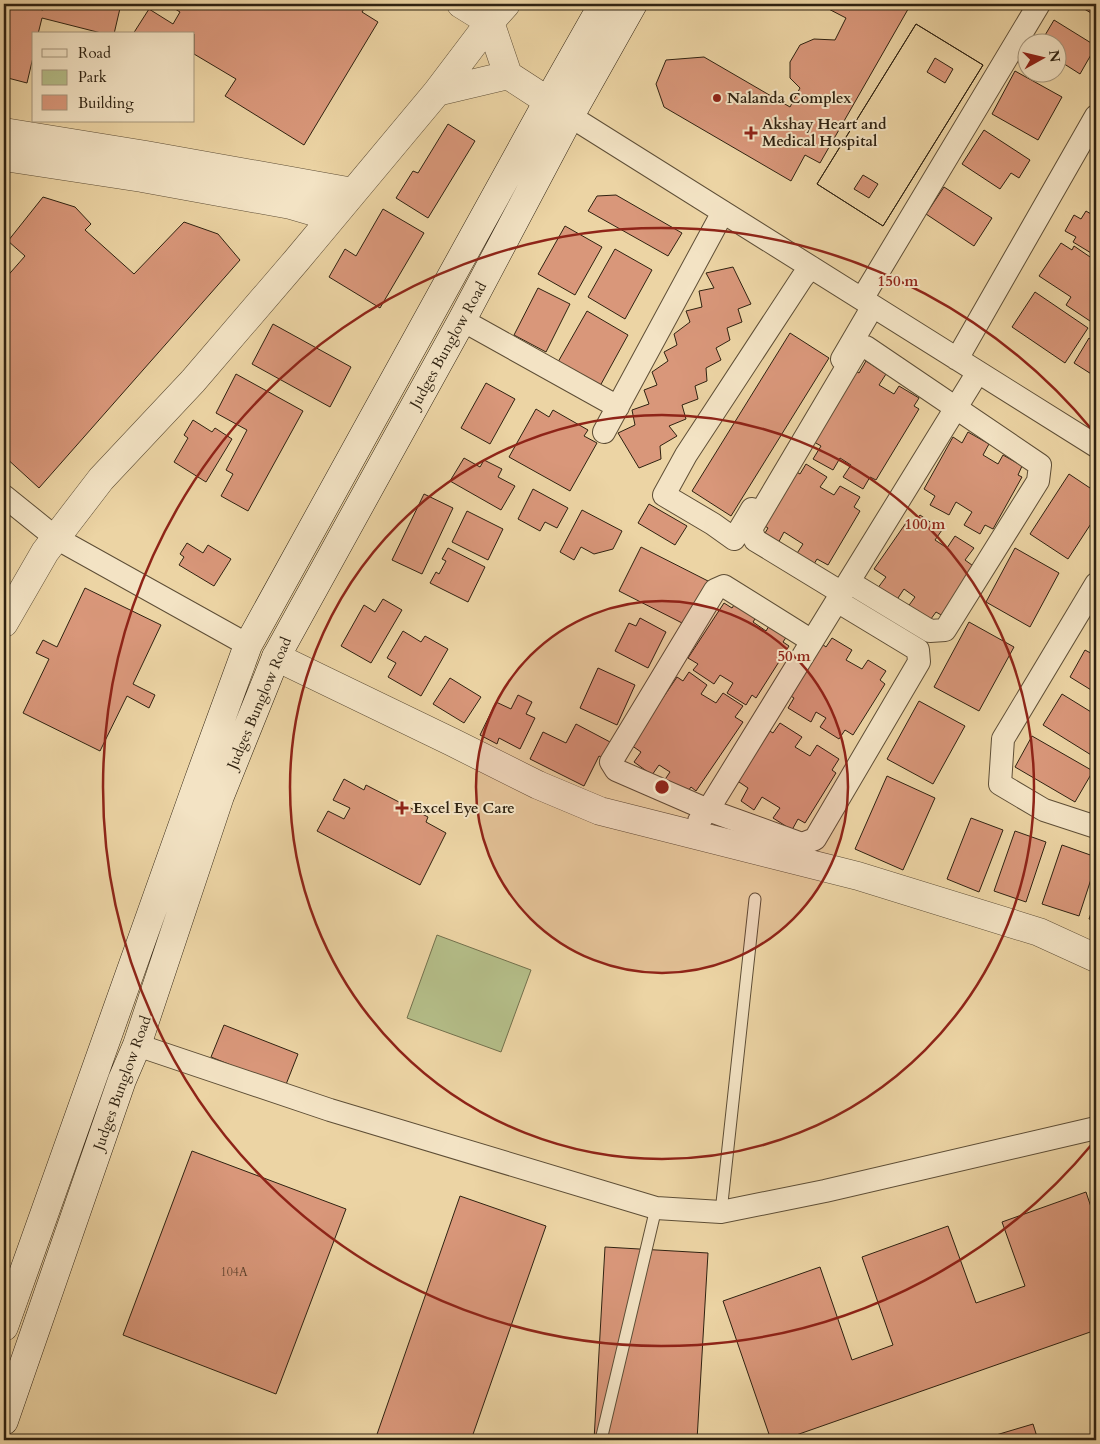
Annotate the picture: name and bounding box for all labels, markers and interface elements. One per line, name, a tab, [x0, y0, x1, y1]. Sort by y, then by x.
legend	[32, 32, 195, 122]
north arrow	[1018, 32, 1068, 82]
text: Road	[78, 43, 111, 63]
text: N	[1044, 49, 1065, 64]
text: Park	[78, 67, 107, 87]
place label: Nalanda Complex	[727, 88, 851, 108]
marker: Nalanda Complex	[711, 92, 723, 104]
text: Building	[78, 93, 134, 113]
place label: Akshay Heart and Medical Hospital	[762, 114, 887, 151]
marker: Akshay Heart and Medical Hospital	[744, 126, 758, 140]
text: 150 m	[878, 271, 919, 291]
street label: Judges Bunglow Road	[404, 278, 491, 414]
text: 100 m	[905, 514, 946, 534]
street label: Judges Bunglow Road	[221, 634, 296, 774]
text: 50 m	[777, 646, 811, 666]
centre of rings	[653, 778, 671, 796]
place label: Excel Eye Care	[413, 798, 515, 818]
marker: Excel Eye Care	[395, 801, 409, 815]
street label: Judges Bunglow Road	[88, 1013, 156, 1155]
house number: 104A	[221, 1264, 248, 1280]

